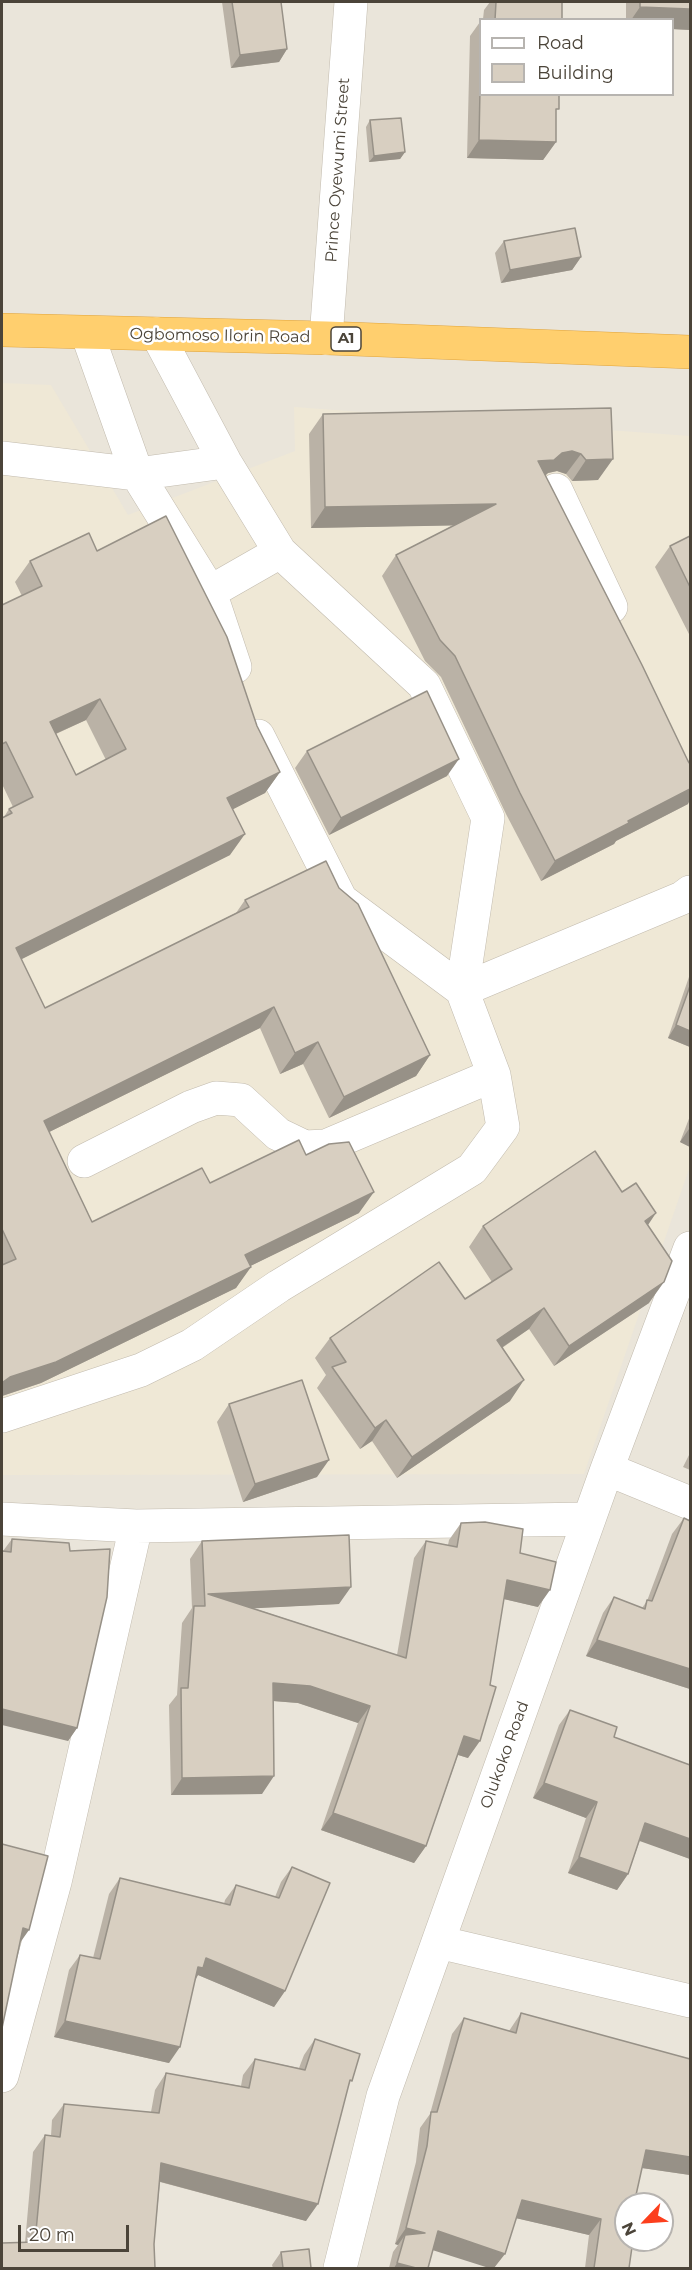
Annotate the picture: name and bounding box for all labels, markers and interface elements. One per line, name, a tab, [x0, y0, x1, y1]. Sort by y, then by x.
legend	[479, 18, 674, 96]
text: Road	[537, 32, 584, 54]
text: Building	[537, 62, 614, 84]
street label: Prince Oyewumi Street	[322, 77, 354, 263]
street label: Ogbomoso Ilorin Road	[129, 325, 311, 347]
road number: A1	[331, 327, 361, 351]
street label: Olukoko Road	[477, 1699, 533, 1811]
north arrow	[614, 2192, 674, 2252]
scale bar	[21, 2213, 132, 2251]
text: N	[618, 2219, 640, 2239]
text: 20 m	[29, 2224, 75, 2246]

